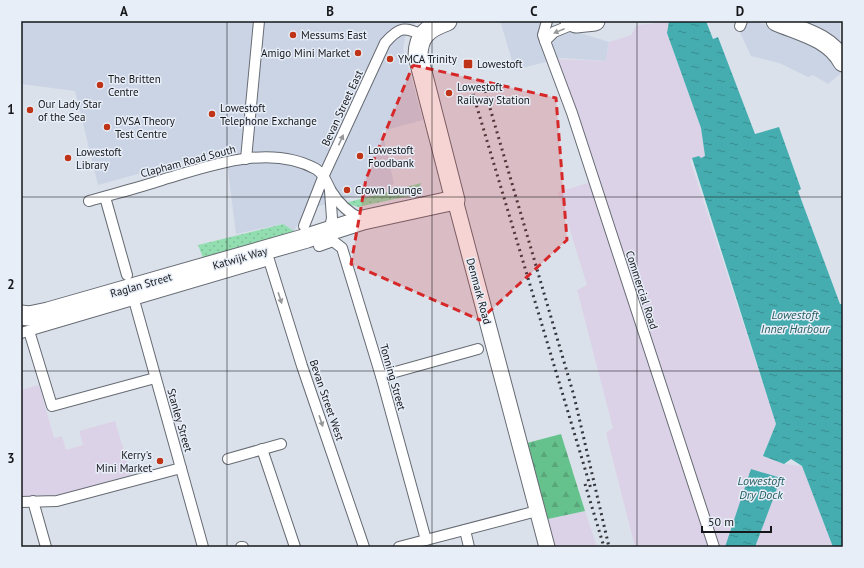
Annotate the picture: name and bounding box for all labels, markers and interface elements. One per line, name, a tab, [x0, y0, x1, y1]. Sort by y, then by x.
text: A	[120, 3, 128, 20]
text: B	[326, 3, 334, 20]
text: C	[530, 3, 538, 20]
text: D	[736, 3, 744, 20]
place label: Messums East	[301, 28, 367, 42]
one-way arrow	[553, 28, 565, 34]
marker: Messums East	[288, 30, 298, 40]
place label: Amigo Mini Market	[261, 46, 350, 60]
marker: Amigo Mini Market	[353, 48, 363, 58]
place label: YMCA Trinity	[398, 52, 458, 66]
marker: YMCA Trinity	[385, 54, 395, 64]
place label: Lowestoft	[477, 57, 523, 71]
marker: Lowestoft	[462, 58, 474, 70]
street label: Bevan Street East	[318, 68, 366, 148]
place label: The Britten Centre	[108, 72, 161, 99]
marker: The Britten Centre	[95, 80, 105, 90]
place label: Lowestoft Railway Station	[457, 80, 530, 107]
marker: Lowestoft Railway Station	[444, 88, 454, 98]
place label: Our Lady Star of the Sea	[38, 97, 102, 124]
text: 1	[7, 101, 15, 118]
place label: Lowestoft Telephone Exchange	[220, 101, 317, 128]
marker: Our Lady Star of the Sea	[25, 105, 35, 115]
marker: Lowestoft Telephone Exchange	[207, 109, 217, 119]
place label: DVSA Theory Test Centre	[115, 114, 176, 141]
marker: DVSA Theory Test Centre	[102, 122, 112, 132]
one-way arrow	[338, 134, 344, 145]
street label: Clapham Road South	[139, 142, 237, 180]
place label: Lowestoft Foodbank	[368, 143, 415, 170]
place label: Lowestoft Library	[76, 145, 122, 172]
marker: Lowestoft Foodbank	[355, 151, 365, 161]
marker: Lowestoft Library	[63, 153, 73, 163]
place label: Crown Lounge	[355, 183, 422, 197]
marker: Crown Lounge	[342, 185, 352, 195]
street label: Katwijk Way	[211, 243, 270, 273]
street label: Commercial Road	[623, 249, 661, 331]
street label: Denmark Road	[463, 256, 495, 326]
street label: Raglan Street	[109, 269, 174, 300]
text: 2	[7, 276, 15, 293]
one-way arrow	[278, 292, 284, 304]
water label: Lowestoft Inner Harbour	[761, 307, 830, 336]
street label: Tonning Street	[377, 342, 409, 412]
street label: Bevan Street West	[307, 358, 348, 443]
street label: Stanley Street	[164, 387, 196, 454]
one-way arrow	[318, 415, 324, 427]
place label: Kerry's Mini Market	[96, 448, 152, 475]
text: 3	[7, 450, 15, 467]
marker: Kerry's Mini Market	[155, 456, 165, 466]
water label: Lowestoft Dry Dock	[738, 473, 786, 502]
scale bar	[702, 508, 771, 534]
text: 50 m	[708, 514, 734, 529]

